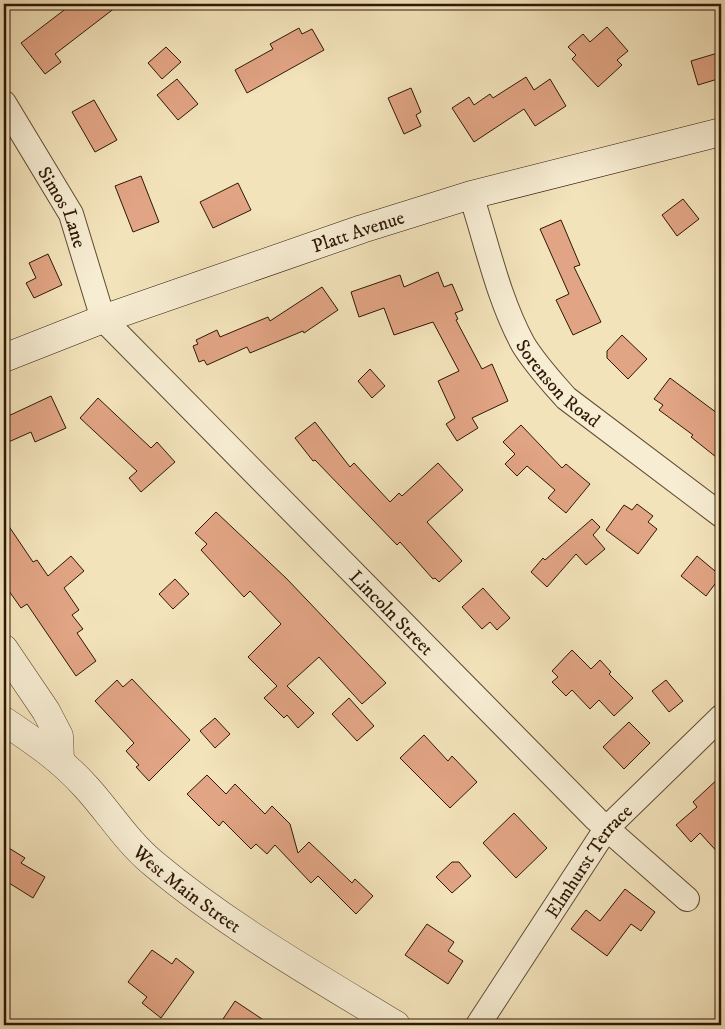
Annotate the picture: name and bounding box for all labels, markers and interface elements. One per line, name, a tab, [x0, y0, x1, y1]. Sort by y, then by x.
street label: Simos Lane	[32, 163, 91, 251]
street label: Platt Avenue	[309, 207, 407, 259]
street label: Sorenson Road	[510, 336, 605, 433]
street label: Lincoln Street	[344, 566, 438, 661]
street label: Elmhurst Terrace	[541, 800, 638, 923]
street label: West Main Street	[127, 840, 245, 938]

